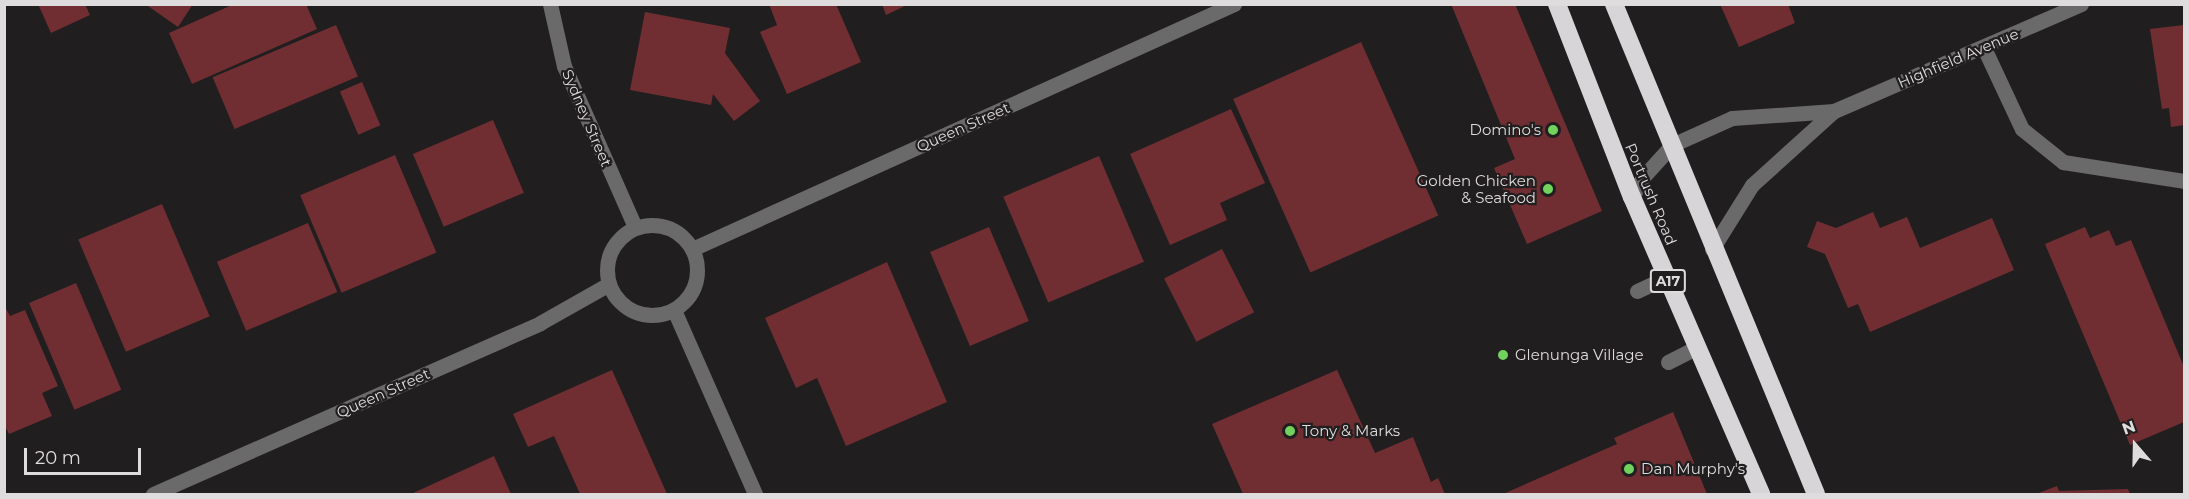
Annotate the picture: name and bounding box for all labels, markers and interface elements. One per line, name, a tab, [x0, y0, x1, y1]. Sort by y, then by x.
street label: Highfield Avenue	[1895, 24, 2021, 92]
street label: Sydney Street	[558, 67, 616, 169]
street label: Queen Street	[914, 98, 1012, 156]
place label: Domino's	[1470, 121, 1541, 139]
marker: Domino's	[1546, 123, 1560, 137]
street label: Portrush Road	[1621, 140, 1681, 248]
place label: Golden Chicken & Seafood	[1417, 171, 1536, 206]
marker: Golden Chicken & Seafood	[1541, 182, 1555, 196]
road number: A17	[1648, 270, 1688, 292]
place label: Glenunga Village	[1515, 346, 1644, 364]
marker: Glenunga Village	[1496, 348, 1510, 362]
street label: Queen Street	[334, 364, 432, 422]
north arrow	[2105, 415, 2165, 475]
text: N	[2119, 416, 2138, 439]
place label: Tony & Marks	[1302, 422, 1400, 440]
marker: Tony & Marks	[1283, 424, 1297, 438]
scale bar	[27, 436, 144, 474]
text: 20 m	[35, 447, 81, 469]
place label: Dan Murphy's	[1641, 460, 1745, 478]
marker: Dan Murphy's	[1622, 462, 1636, 476]

